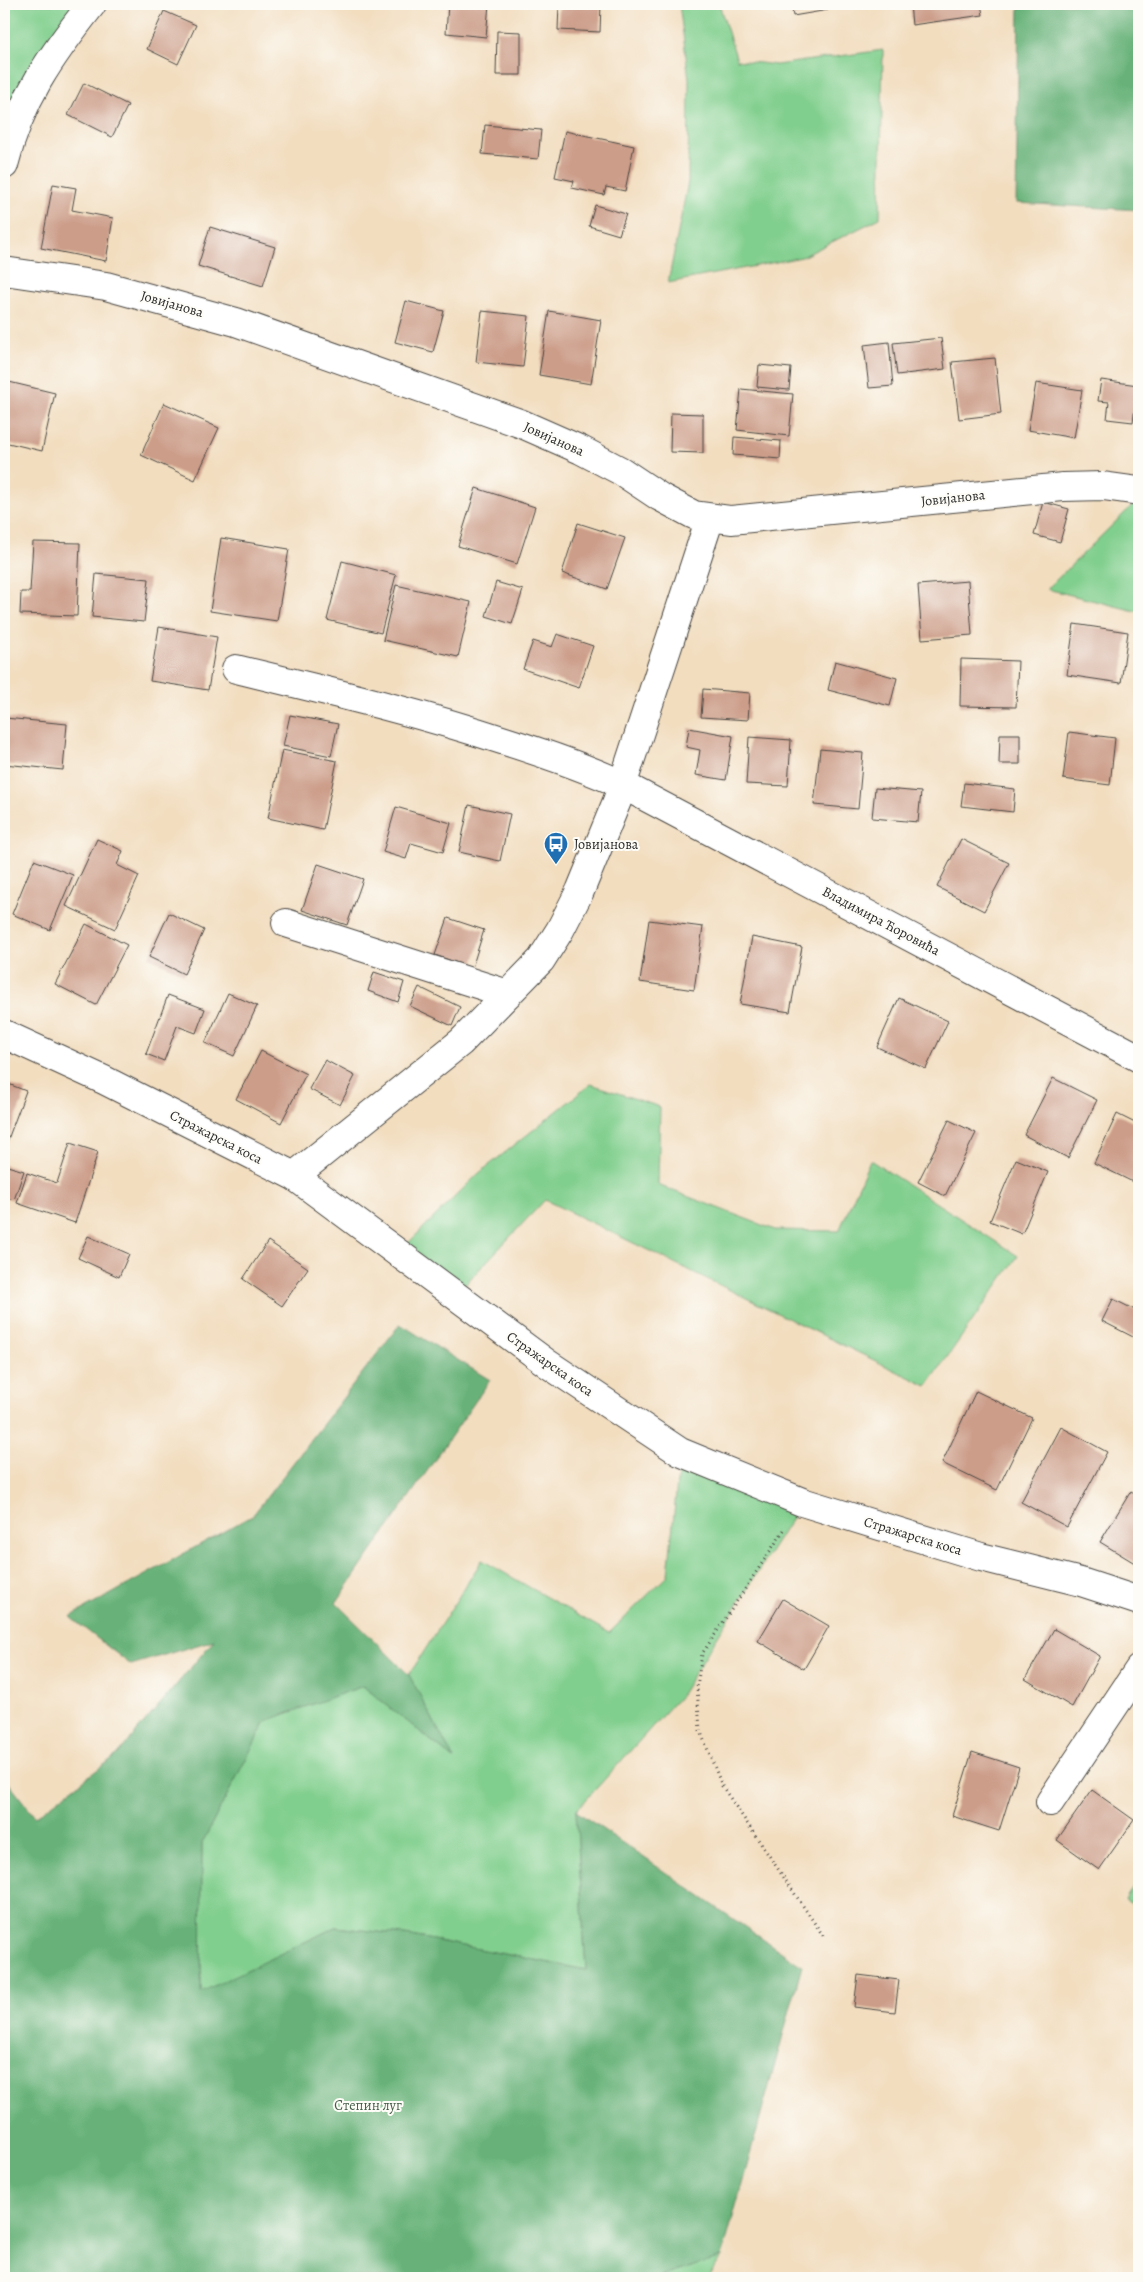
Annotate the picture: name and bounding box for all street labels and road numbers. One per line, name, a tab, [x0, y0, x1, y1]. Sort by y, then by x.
street label: Јовијанова	[139, 286, 206, 322]
street label: Јовијанова	[521, 417, 588, 461]
street label: Јовијанова	[920, 485, 986, 511]
street label: Владимира Ћоровића	[819, 882, 944, 960]
street label: Стражарска коса	[166, 1105, 266, 1169]
street label: Стражарска коса	[503, 1327, 597, 1401]
street label: Стражарска коса	[862, 1512, 965, 1560]

